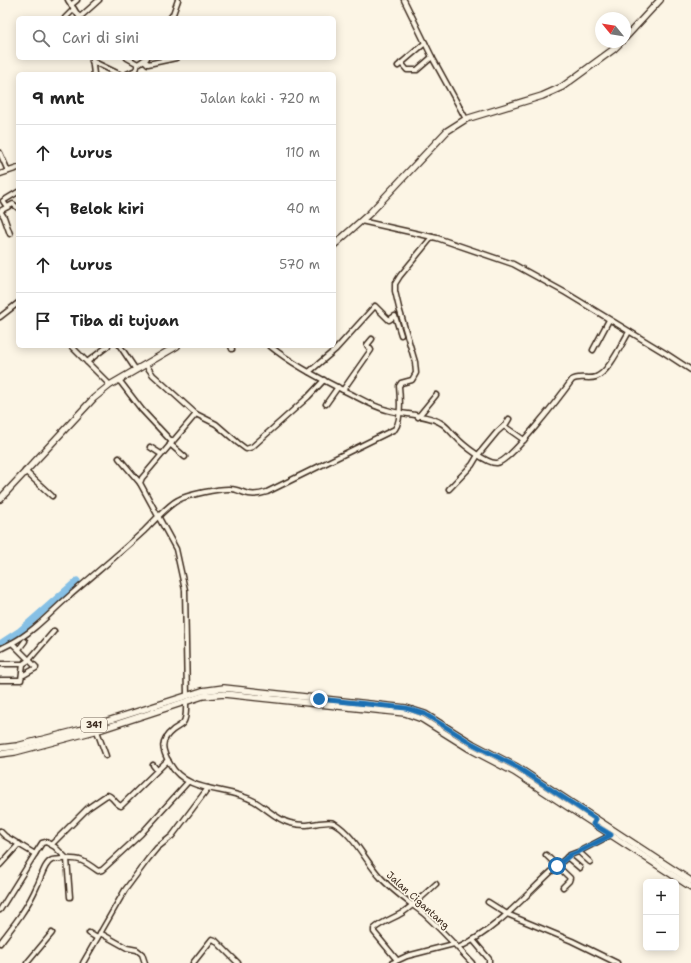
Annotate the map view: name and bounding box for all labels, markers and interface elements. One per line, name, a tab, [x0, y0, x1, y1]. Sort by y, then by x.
north arrow	[595, 12, 631, 48]
search box	[16, 16, 336, 60]
icon: search	[30, 27, 52, 49]
text: Cari di sini	[62, 28, 139, 48]
text: 9 mnt	[32, 87, 85, 109]
text: Jalan kaki · 720 m	[200, 90, 320, 107]
icon: ahead	[32, 142, 54, 164]
text: Lurus	[70, 143, 112, 163]
text: 110 m	[285, 144, 320, 161]
icon: left	[32, 198, 54, 220]
text: Belok kiri	[70, 199, 144, 219]
text: 40 m	[286, 200, 320, 217]
icon: ahead	[32, 254, 54, 276]
text: Lurus	[70, 255, 112, 275]
text: 570 m	[279, 256, 320, 273]
icon: arrive	[32, 310, 54, 332]
text: Tiba di tujuan	[70, 311, 179, 331]
route end	[310, 690, 328, 708]
road number: 341	[81, 718, 107, 732]
route start	[548, 857, 566, 875]
street label: Jalan Cigantang	[384, 868, 452, 932]
map controls	[643, 879, 679, 951]
button: +	[643, 879, 679, 915]
button: −	[643, 915, 679, 951]

